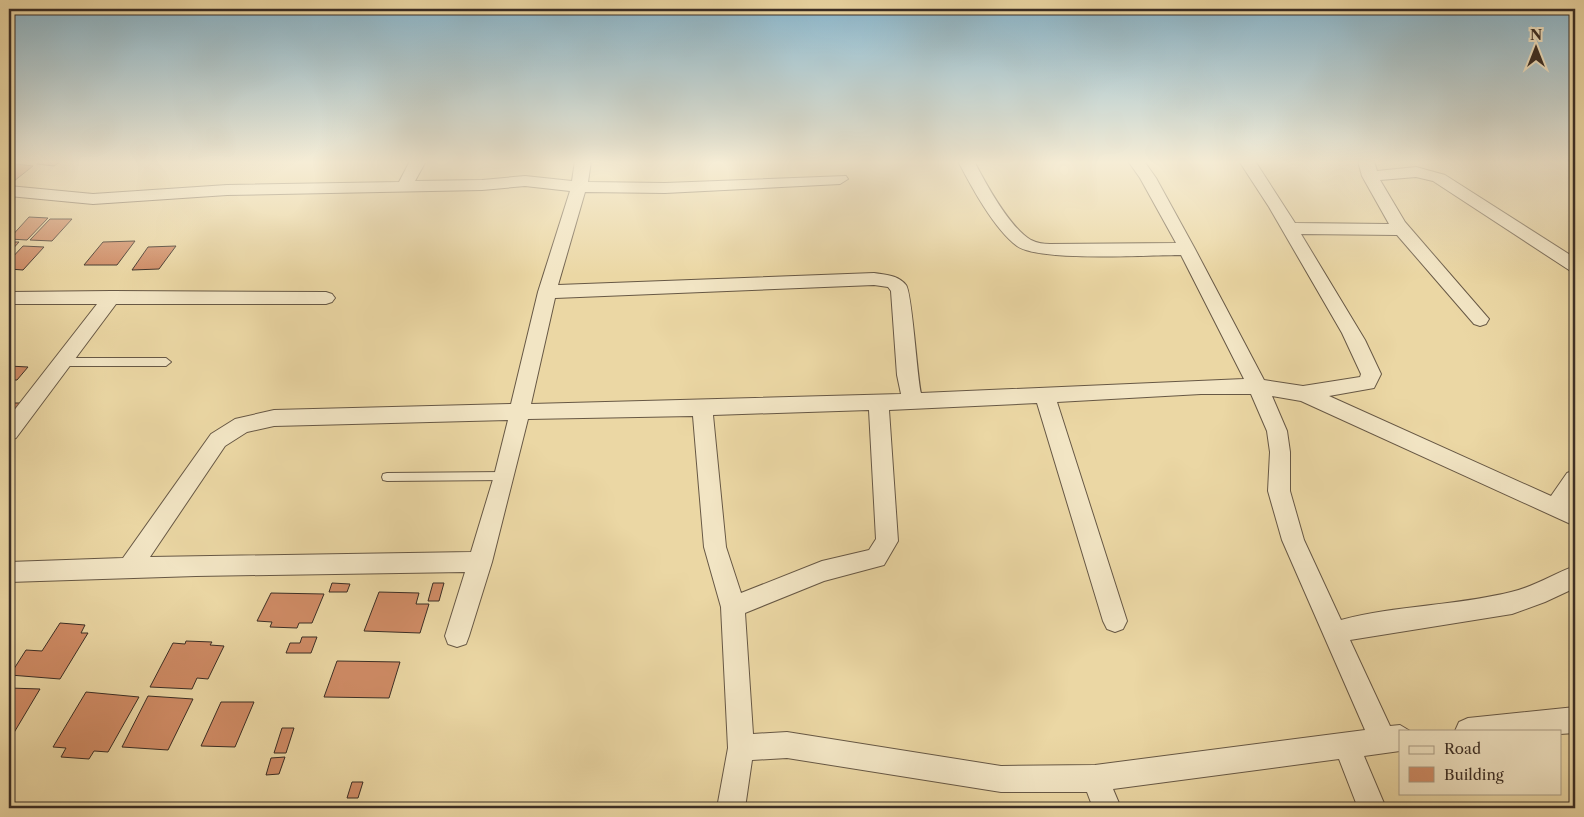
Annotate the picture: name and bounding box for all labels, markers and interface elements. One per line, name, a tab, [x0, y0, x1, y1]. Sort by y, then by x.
north arrow	[1512, 22, 1562, 72]
text: N	[1530, 26, 1542, 44]
legend	[1399, 730, 1562, 794]
text: Road	[1444, 739, 1481, 758]
text: Building	[1444, 765, 1504, 784]

